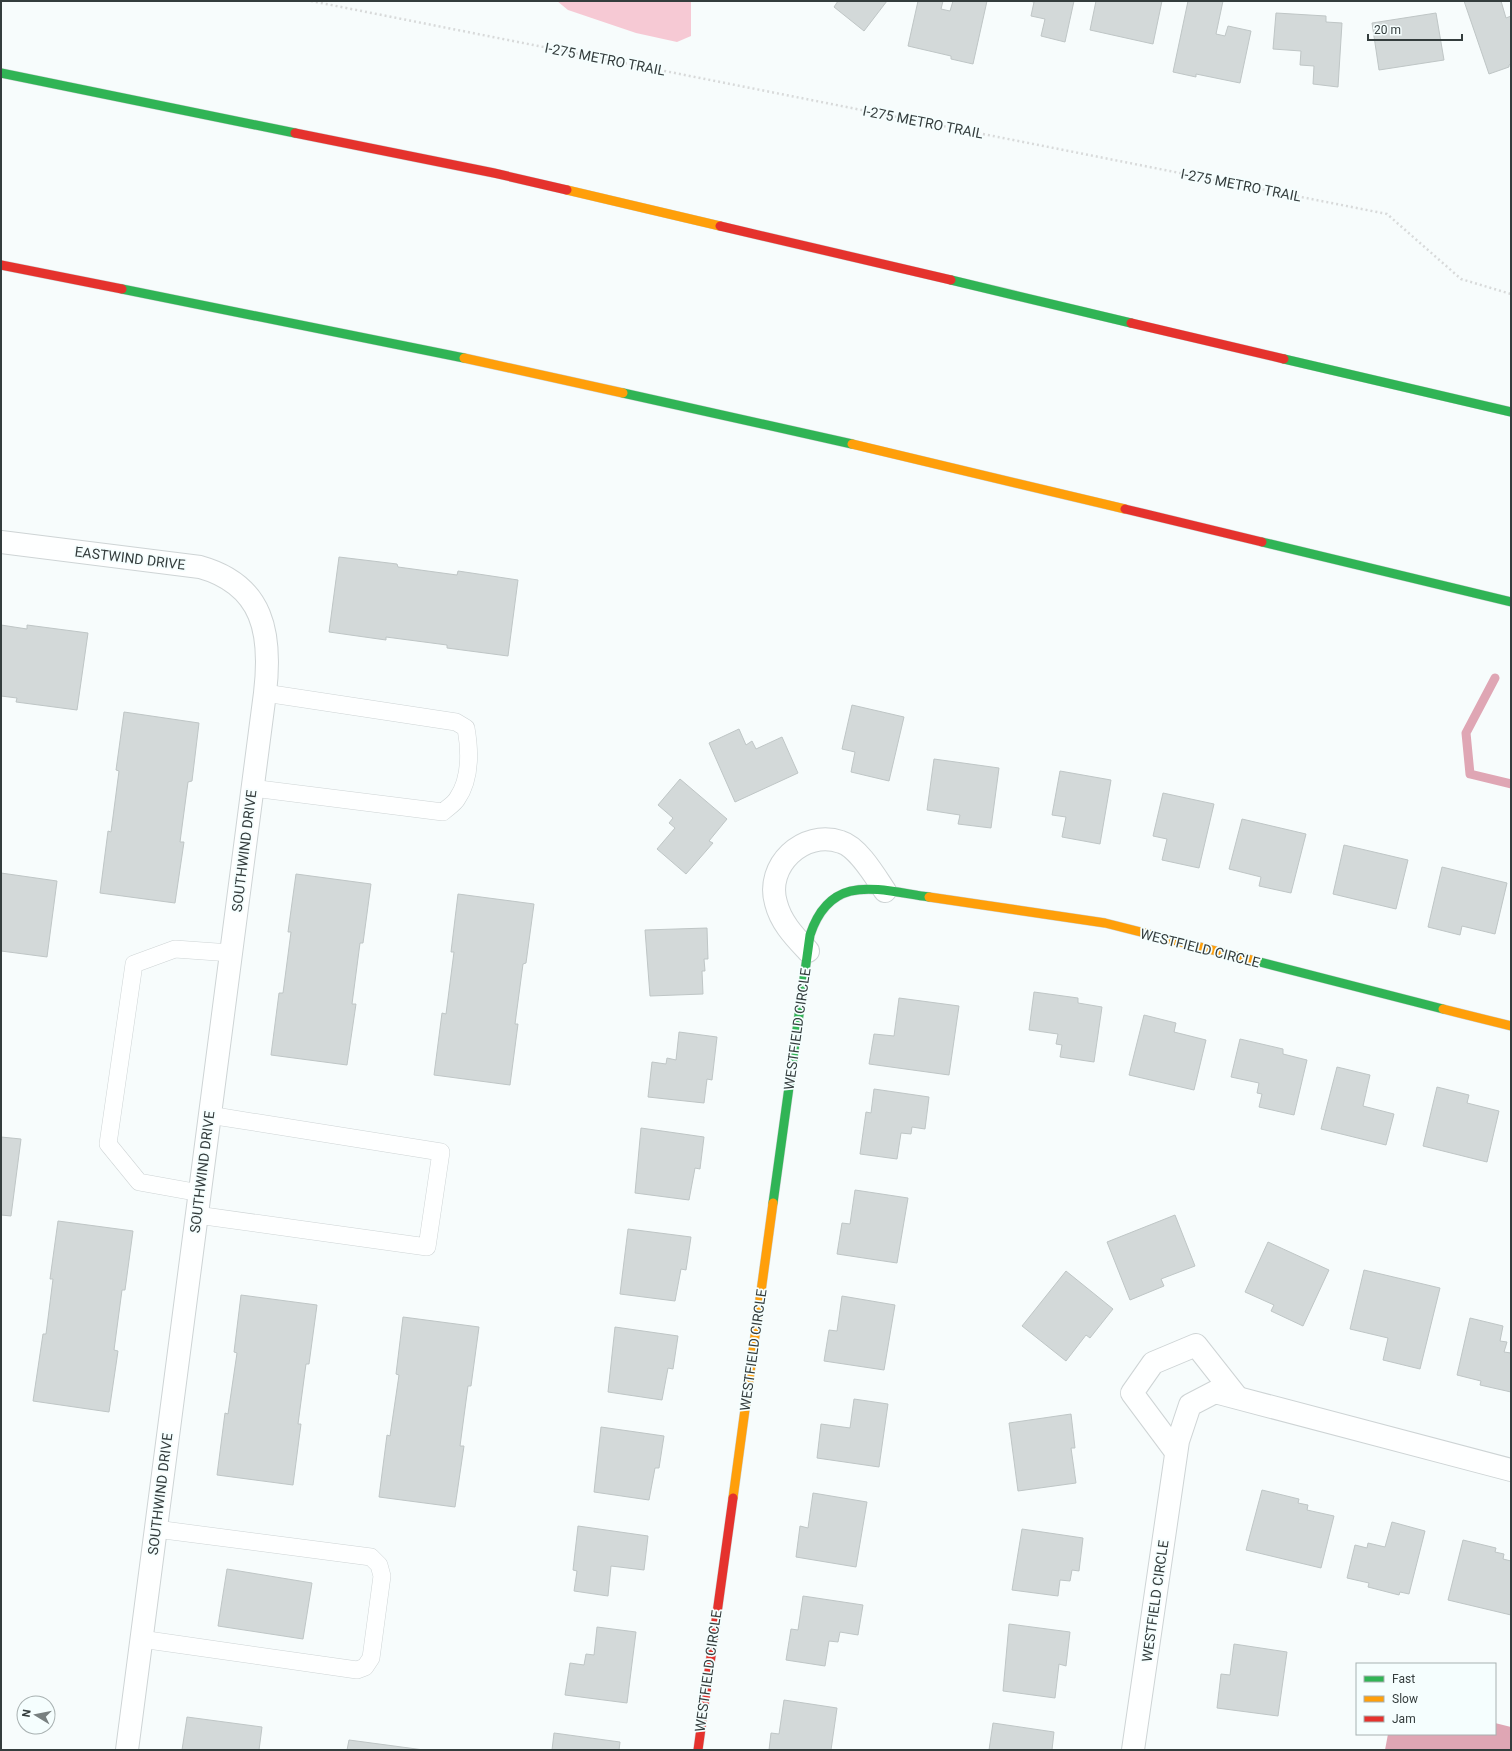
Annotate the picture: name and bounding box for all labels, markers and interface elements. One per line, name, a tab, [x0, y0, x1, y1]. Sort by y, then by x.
scale bar	[1368, 16, 1462, 42]
text: 20 m	[1374, 23, 1401, 37]
street label: I-275 METRO TRAIL	[543, 39, 667, 79]
street label: I-275 METRO TRAIL	[861, 102, 985, 142]
street label: I-275 METRO TRAIL	[1179, 165, 1303, 205]
street label: EASTWIND DRIVE	[74, 543, 186, 573]
street label: SOUTHWIND DRIVE	[229, 789, 259, 913]
street label: WESTFIELD CIRCLE	[1138, 925, 1262, 971]
street label: WESTFIELD CIRCLE	[781, 967, 813, 1091]
street label: SOUTHWIND DRIVE	[187, 1110, 217, 1234]
street label: WESTFIELD CIRCLE	[737, 1288, 769, 1412]
street label: SOUTHWIND DRIVE	[145, 1432, 175, 1556]
street label: WESTFIELD CIRCLE	[1139, 1539, 1171, 1663]
street label: WESTFIELD CIRCLE	[692, 1609, 724, 1733]
legend	[1356, 1663, 1496, 1735]
text: Fast	[1392, 1672, 1415, 1686]
text: Slow	[1392, 1692, 1418, 1706]
north arrow	[16, 1695, 56, 1735]
text: N	[20, 1708, 34, 1718]
text: Jam	[1392, 1712, 1416, 1726]

